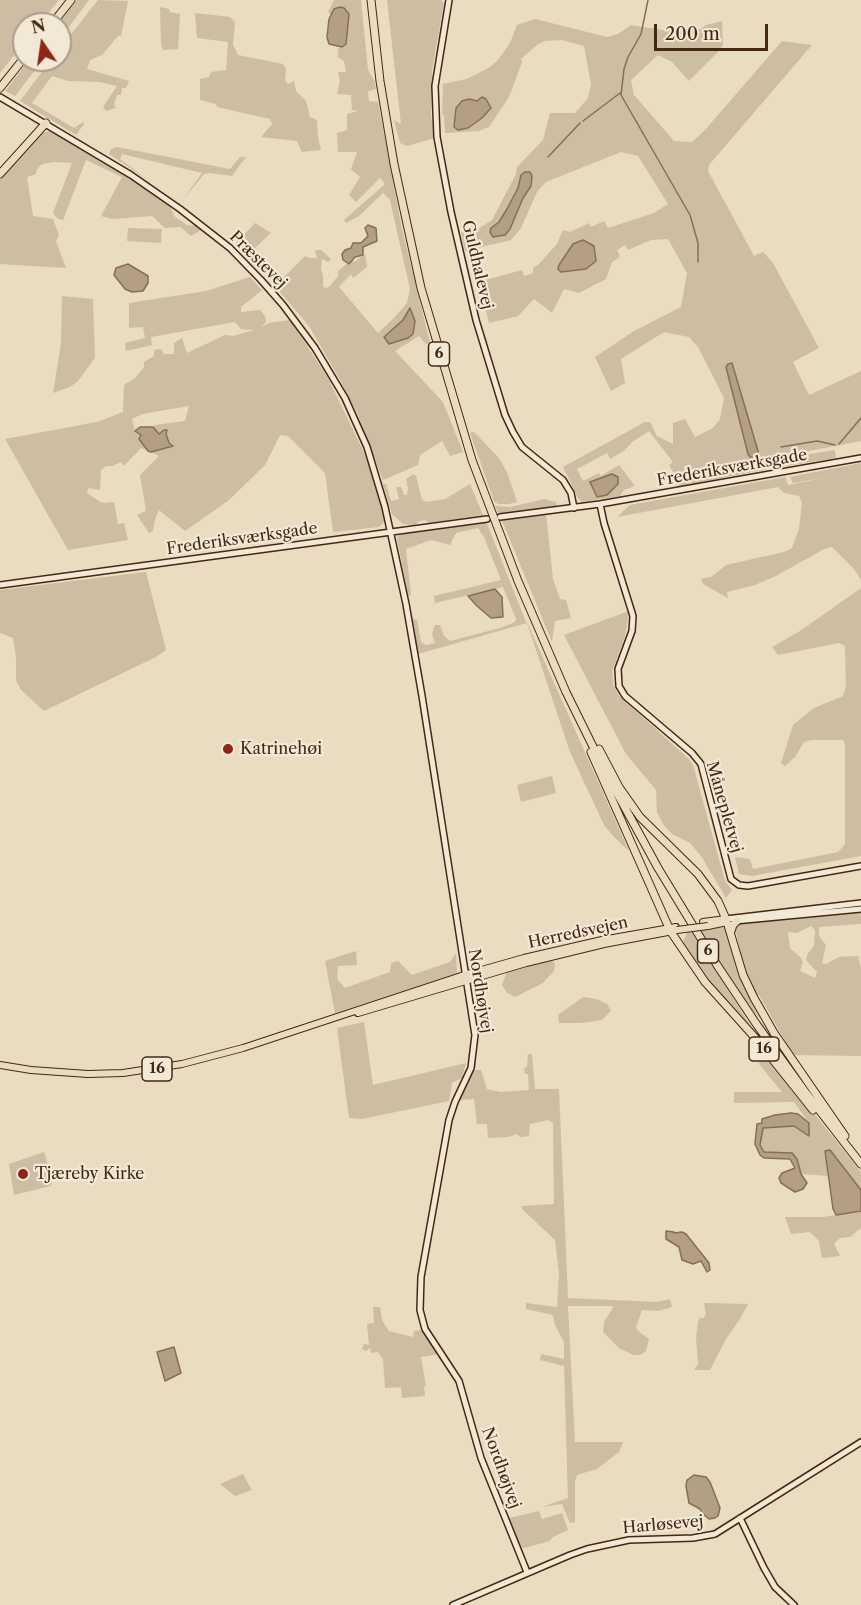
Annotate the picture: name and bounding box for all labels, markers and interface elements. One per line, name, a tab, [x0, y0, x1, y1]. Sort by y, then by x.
north arrow	[12, 12, 72, 72]
scale bar	[657, 12, 771, 50]
text: N	[29, 15, 47, 38]
text: 200 m	[665, 23, 720, 45]
street label: Guldhalevej	[457, 219, 497, 311]
street label: Præstevej	[225, 227, 291, 293]
road number: 6	[428, 342, 450, 366]
street label: Frederiksværksgade	[655, 445, 809, 491]
street label: Frederiksværksgade	[165, 519, 319, 559]
place label: Katrinehøi	[240, 739, 322, 759]
marker: Katrinehøi	[221, 742, 235, 756]
street label: Månepletvej	[702, 759, 746, 855]
street label: Herredsvejen	[526, 913, 630, 953]
road number: 6	[698, 939, 718, 963]
street label: Nordhøjvej	[464, 947, 496, 1035]
road number: 16	[749, 1037, 779, 1061]
road number: 16	[142, 1057, 172, 1081]
place label: Tjæreby Kirke	[35, 1164, 144, 1184]
marker: Tjæreby Kirke	[16, 1167, 30, 1181]
street label: Nordhøjvej	[477, 1425, 525, 1511]
street label: Harløsevej	[622, 1512, 704, 1538]

